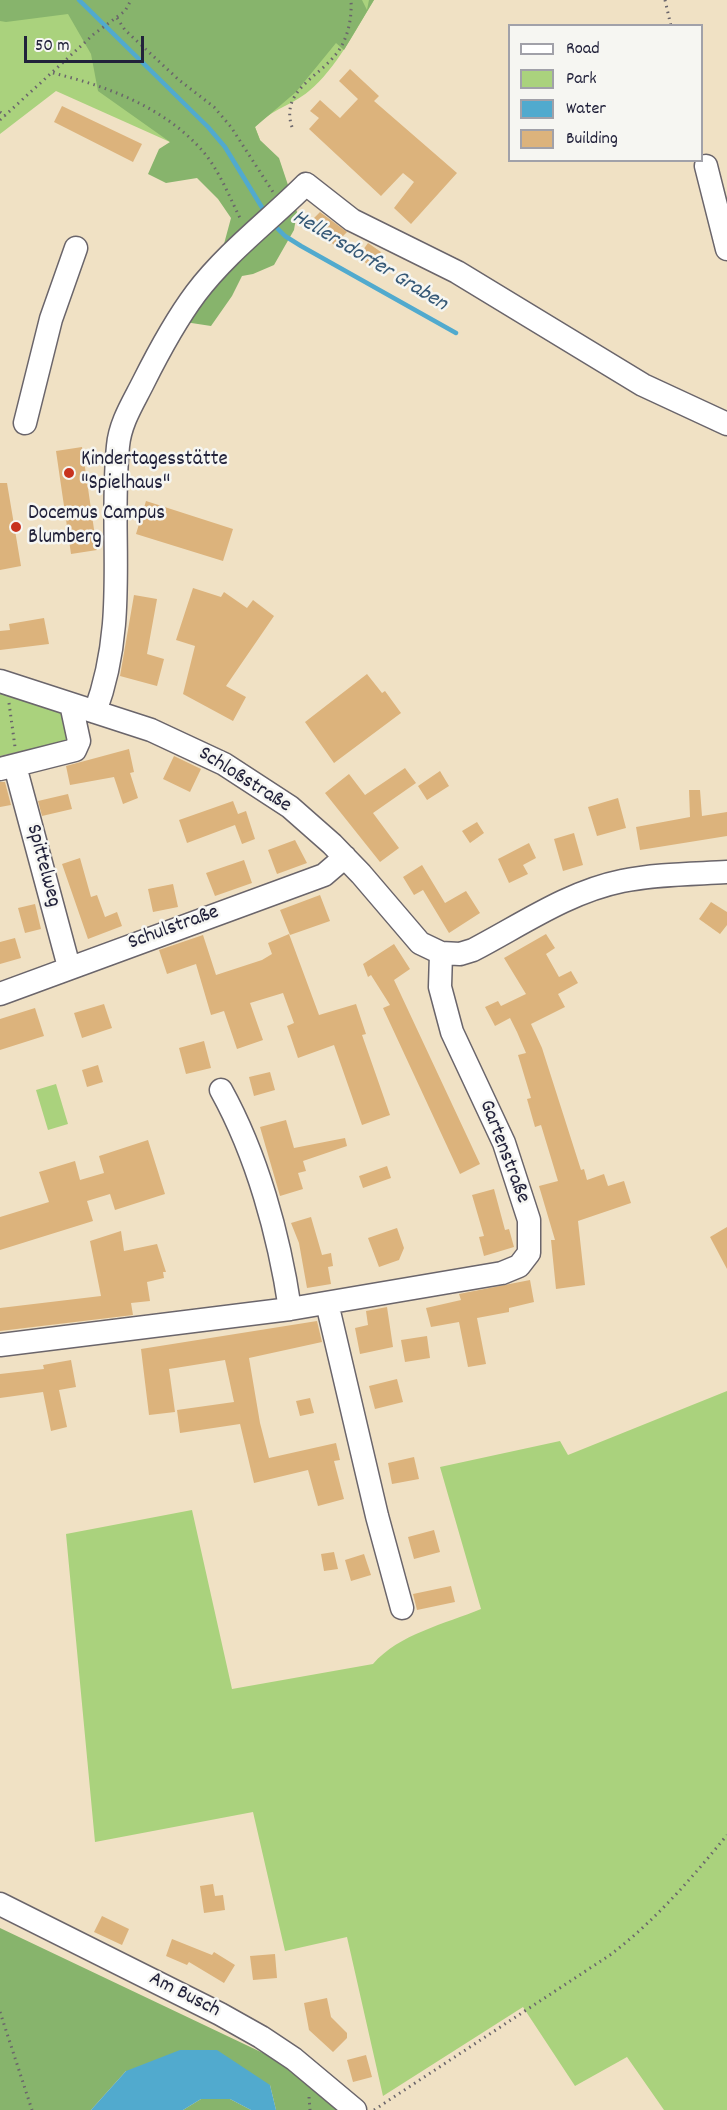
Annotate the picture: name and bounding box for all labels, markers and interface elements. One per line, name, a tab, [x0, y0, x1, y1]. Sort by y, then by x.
scale bar	[27, 24, 147, 62]
legend	[508, 24, 703, 162]
text: 50 m	[35, 34, 70, 59]
text: Road	[566, 37, 600, 62]
text: Park	[566, 67, 597, 92]
text: Water	[566, 97, 606, 122]
text: Building	[566, 127, 618, 152]
water label: Hellersdorfer Graben	[287, 205, 451, 319]
place label: Kindertagesstätte "Spielhaus"	[81, 448, 228, 498]
marker: Kindertagesstätte "Spielhaus"	[62, 466, 76, 480]
place label: Docemus Campus Blumberg	[28, 502, 165, 552]
marker: Docemus Campus Blumberg	[9, 520, 23, 534]
street label: Schloßstraße	[193, 742, 295, 820]
street label: Spittelweg	[19, 822, 65, 910]
street label: Schulstraße	[125, 901, 223, 957]
street label: Gartenstraße	[472, 1097, 534, 1207]
street label: Am Busch	[144, 1967, 224, 2025]

